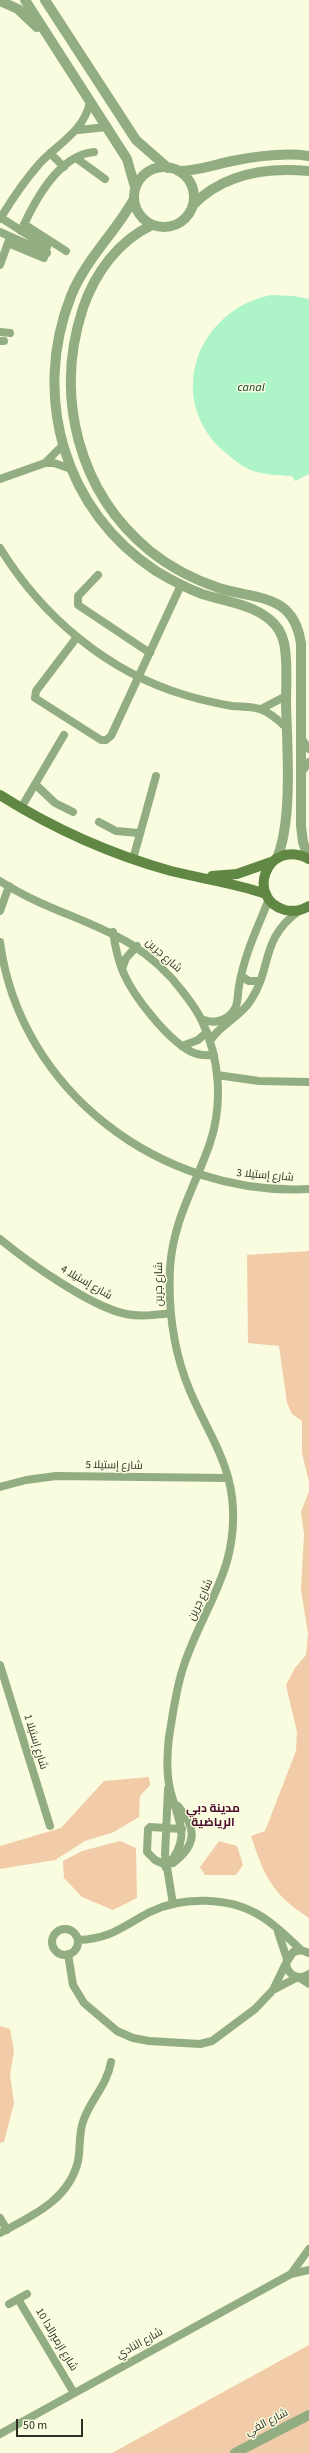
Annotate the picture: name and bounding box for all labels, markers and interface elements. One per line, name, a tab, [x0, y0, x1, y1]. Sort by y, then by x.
water label: canal	[237, 381, 265, 395]
street label: شارع جرين	[142, 936, 184, 976]
street label: شارع إستيلا 3	[236, 1167, 294, 1185]
street label: شارع جرين	[153, 1262, 167, 1306]
street label: شارع إستيلا 4	[58, 1263, 114, 1303]
street label: شارع إستيلا 5	[85, 1459, 143, 1473]
street label: شارع جرين	[186, 1577, 216, 1623]
street label: شارع إستيلا 1	[20, 1713, 50, 1771]
district label: مدينة دبي الرياضية	[186, 1802, 240, 1830]
street label: شارع ازميرالدا 10	[32, 2306, 80, 2374]
street label: شارع النادي	[114, 2326, 166, 2362]
street label: شارع الفي	[243, 2407, 291, 2439]
scale bar	[18, 2411, 85, 2437]
text: 50 m	[23, 2417, 47, 2434]

